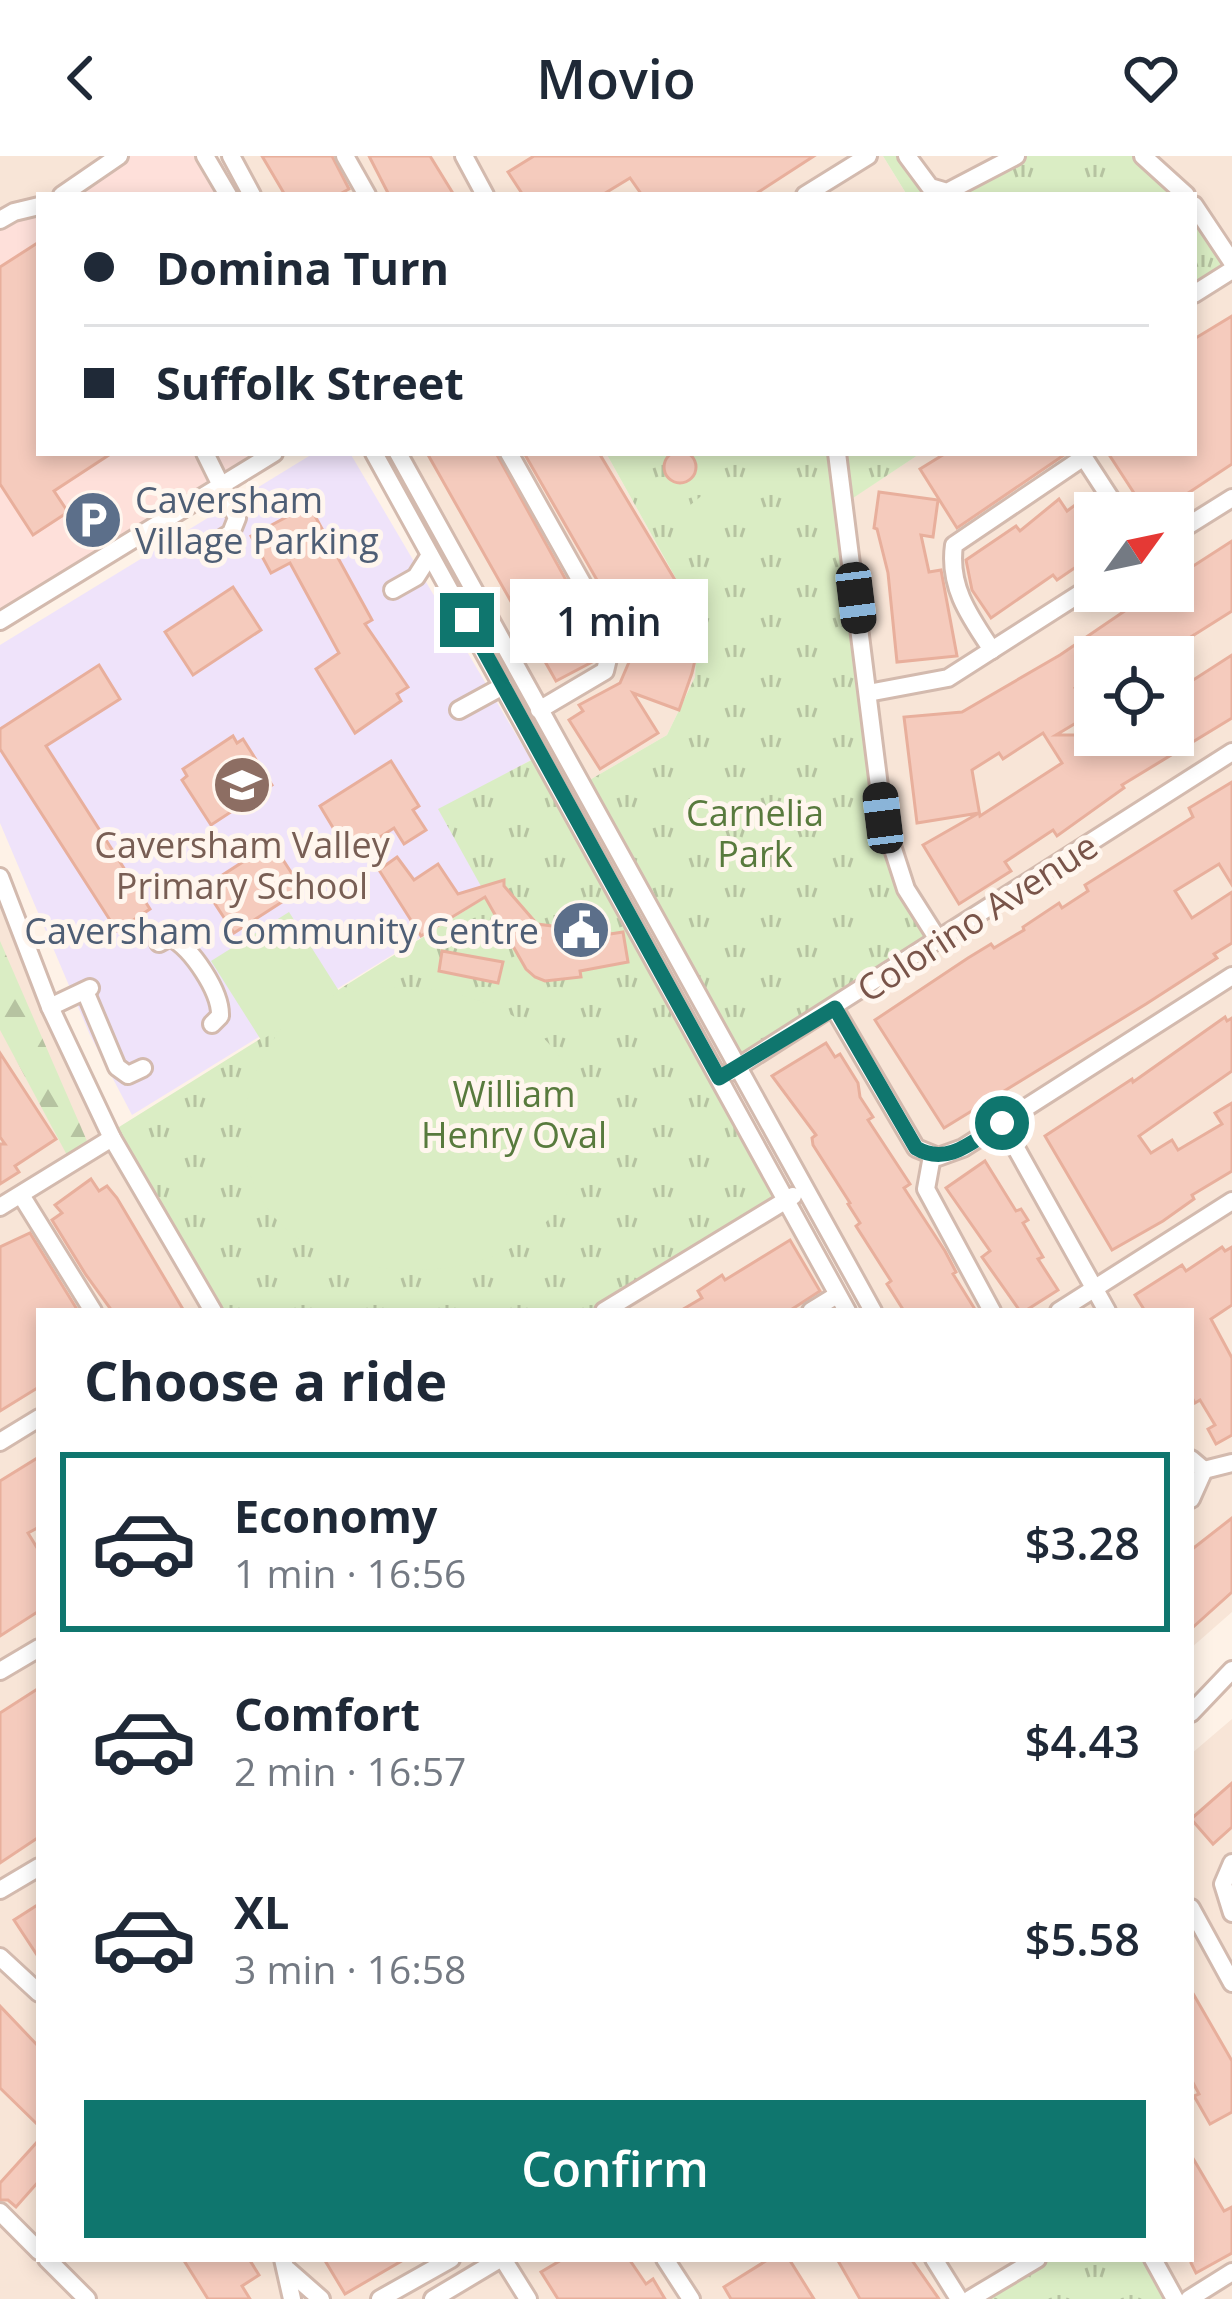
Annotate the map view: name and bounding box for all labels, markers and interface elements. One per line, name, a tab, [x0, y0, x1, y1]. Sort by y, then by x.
text: Movio	[536, 41, 696, 115]
icon: back	[48, 45, 114, 111]
icon: heart	[1118, 45, 1184, 111]
text: Domina Turn	[156, 237, 449, 298]
text: Suffolk Street	[156, 352, 464, 413]
place label: Caversham Village Parking	[135, 475, 379, 565]
parking icon: Caversham Village Parking	[62, 489, 124, 551]
north arrow	[1074, 492, 1194, 612]
map controls	[1074, 492, 1194, 756]
car	[834, 560, 878, 636]
callout: 1 min	[509, 578, 707, 662]
route end	[440, 593, 494, 647]
text: 1 min	[556, 594, 662, 647]
button: locate	[1074, 636, 1194, 756]
school or university icon: Caversham Valley Primary School	[211, 754, 273, 816]
car	[861, 780, 905, 856]
park label: Carnelia Park	[686, 788, 824, 878]
place label: Caversham Valley Primary School	[94, 820, 391, 910]
street label: Colorino Avenue	[847, 821, 1107, 1013]
public building icon: Caversham Community Centre	[550, 899, 612, 961]
place label: Caversham Community Centre	[24, 906, 539, 955]
park label: William Henry Oval	[421, 1069, 607, 1159]
route start	[975, 1096, 1029, 1150]
text: Choose a ride	[84, 1343, 447, 1417]
text: Economy	[234, 1485, 437, 1546]
icon: car	[90, 1488, 198, 1596]
text: $3.28	[1025, 1512, 1140, 1573]
text: 1 min · 16:56	[234, 1546, 466, 1599]
text: Comfort	[234, 1683, 420, 1744]
icon: car	[90, 1686, 198, 1794]
text: $4.43	[1025, 1710, 1140, 1771]
text: 2 min · 16:57	[234, 1744, 466, 1797]
text: XL	[234, 1881, 289, 1942]
icon: car	[90, 1884, 198, 1992]
text: $5.58	[1025, 1908, 1140, 1969]
text: 3 min · 16:58	[234, 1942, 466, 1995]
button: Confirm	[84, 2100, 1146, 2238]

